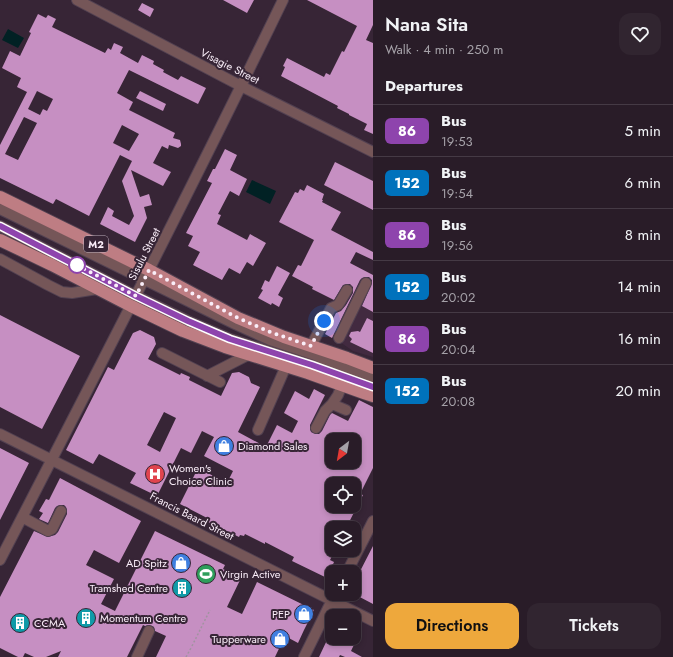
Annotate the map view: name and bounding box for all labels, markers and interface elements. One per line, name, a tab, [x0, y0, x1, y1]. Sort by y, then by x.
text: Nana Sita	[385, 11, 468, 38]
button: heart	[619, 13, 661, 55]
text: Walk · 4 min · 250 m	[385, 40, 503, 59]
street label: Visagie Street	[198, 44, 263, 88]
text: Departures	[385, 75, 463, 97]
text: Bus	[441, 110, 466, 132]
text: 5 min	[625, 120, 661, 142]
text: 86	[398, 121, 416, 141]
text: 19:53	[441, 132, 473, 151]
text: Bus	[441, 162, 466, 184]
text: 6 min	[624, 172, 661, 194]
text: 152	[394, 173, 420, 193]
text: 19:54	[441, 184, 473, 203]
text: Bus	[441, 214, 466, 236]
text: 8 min	[625, 224, 661, 246]
street label: Sisulu Street	[124, 225, 164, 283]
text: 86	[398, 225, 416, 245]
road number: M2	[84, 236, 108, 252]
text: 19:56	[441, 236, 473, 255]
unlabelled marker	[68, 256, 86, 274]
text: Bus	[441, 266, 466, 288]
text: 14 min	[618, 276, 661, 298]
text: 152	[394, 277, 420, 297]
text: 20:02	[441, 288, 475, 307]
your location	[314, 311, 334, 331]
text: Bus	[441, 318, 466, 340]
text: 16 min	[618, 328, 661, 350]
text: 86	[398, 329, 416, 349]
text: 20:04	[441, 340, 475, 359]
text: Bus	[441, 370, 466, 392]
text: 20 min	[615, 380, 661, 402]
text: 152	[394, 381, 420, 401]
text: 20:08	[441, 392, 475, 411]
north arrow	[325, 433, 361, 469]
map controls	[325, 433, 361, 645]
shop icon: Diamond Sales	[213, 435, 235, 457]
place label: Diamond Sales	[238, 438, 308, 454]
place label: Women's Choice Clinic	[169, 460, 232, 489]
hospital icon: Women's Choice Clinic	[144, 463, 166, 485]
button: locate	[325, 477, 361, 513]
street label: Francis Baard Street	[147, 488, 237, 544]
button: layers	[325, 521, 361, 557]
shop icon: AD Spitz	[170, 552, 192, 574]
place label: AD Spitz	[126, 555, 167, 571]
sports icon: Virgin Active	[195, 563, 217, 585]
button: +	[325, 565, 361, 601]
place label: Virgin Active	[220, 566, 281, 582]
building icon: Tramshed Centre	[171, 577, 193, 599]
place label: Tramshed Centre	[90, 580, 168, 596]
shop icon: PEP	[293, 603, 315, 625]
button: Directions	[385, 603, 519, 649]
button: Tickets	[527, 603, 661, 649]
place label: PEP	[272, 606, 290, 622]
building icon: Momentum Centre	[75, 607, 97, 629]
button: −	[325, 609, 361, 645]
place label: Momentum Centre	[100, 610, 186, 626]
building icon: CCMA	[9, 612, 31, 634]
place label: CCMA	[34, 615, 66, 631]
shop icon: Tupperware	[269, 628, 291, 650]
place label: Tupperware	[212, 631, 266, 647]

